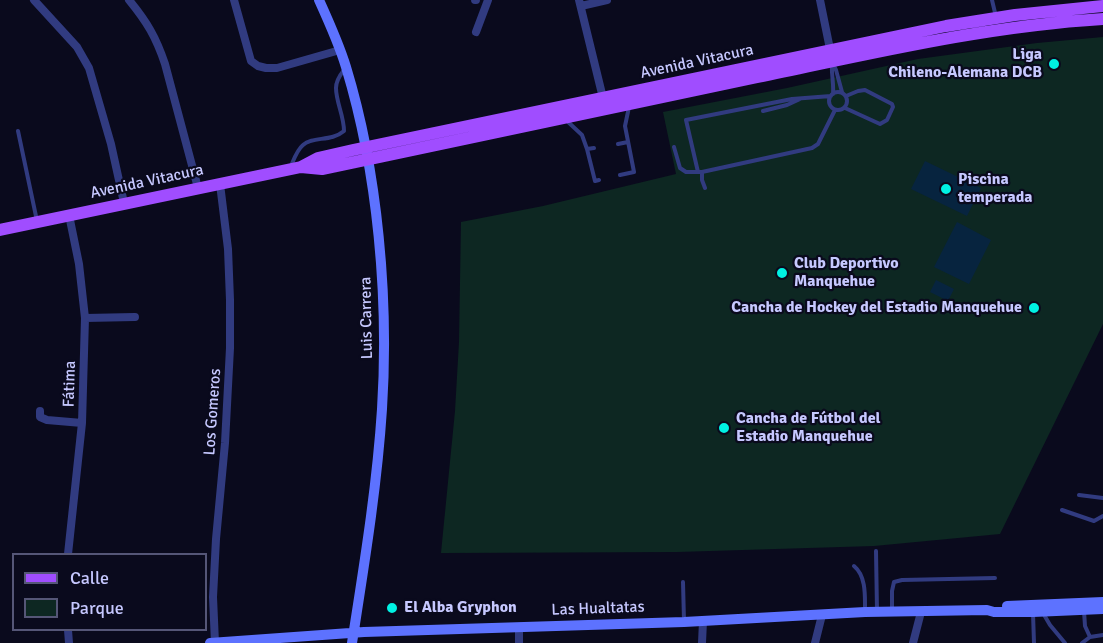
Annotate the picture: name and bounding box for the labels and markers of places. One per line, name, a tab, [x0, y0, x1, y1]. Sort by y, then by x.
place label: Liga Chileno-Alemana DCB	[888, 45, 1042, 83]
marker: Liga Chileno-Alemana DCB	[1047, 57, 1061, 71]
place label: Piscina temperada	[958, 170, 1032, 208]
marker: Piscina temperada	[939, 182, 953, 196]
place label: Club Deportivo Manquehue	[794, 254, 898, 292]
marker: Club Deportivo Manquehue	[775, 266, 789, 280]
place label: Cancha de Hockey del Estadio Manquehue	[731, 298, 1022, 318]
marker: Cancha de Hockey del Estadio Manquehue	[1027, 301, 1041, 315]
place label: Cancha de Fútbol del Estadio Manquehue	[736, 409, 881, 447]
marker: Cancha de Fútbol del Estadio Manquehue	[717, 421, 731, 435]
place label: El Alba Gryphon	[404, 598, 517, 618]
marker: El Alba Gryphon	[385, 601, 399, 615]

